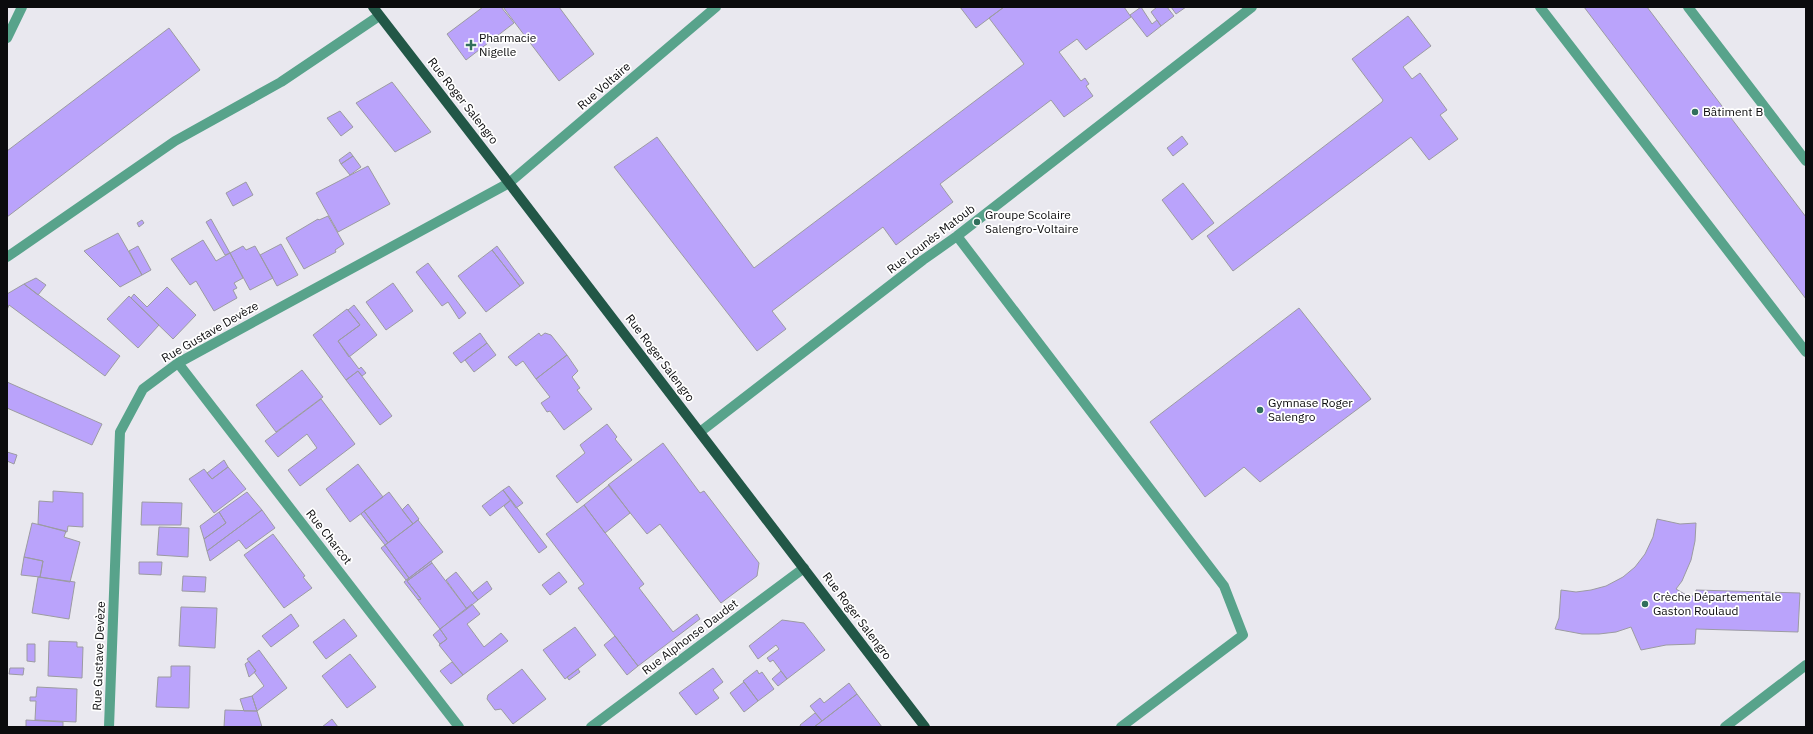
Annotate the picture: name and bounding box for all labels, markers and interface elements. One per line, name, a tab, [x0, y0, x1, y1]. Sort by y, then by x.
place label: Pharmacie Nigelle	[479, 30, 537, 59]
marker: Pharmacie Nigelle	[466, 40, 476, 50]
street label: Rue Roger Salengro	[425, 54, 502, 147]
street label: Rue Voltaire	[574, 58, 634, 113]
place label: Bâtiment B	[1703, 104, 1763, 119]
marker: Bâtiment B	[1690, 107, 1700, 117]
street label: Rue Lounès Matoub	[884, 201, 978, 277]
place label: Groupe Scolaire Salengro-Voltaire	[985, 207, 1079, 236]
marker: Groupe Scolaire Salengro-Voltaire	[972, 217, 982, 227]
street label: Rue Gustave Devèze	[159, 297, 261, 365]
street label: Rue Roger Salengro	[623, 311, 698, 405]
place label: Gymnase Roger Salengro	[1268, 395, 1353, 424]
marker: Gymnase Roger Salengro	[1255, 405, 1265, 415]
street label: Rue Charcot	[303, 506, 356, 567]
street label: Rue Roger Salengro	[820, 569, 895, 663]
place label: Crèche Départementale Gaston Roulaud	[1653, 589, 1782, 618]
street label: Rue Alphonse Daudet	[639, 596, 741, 678]
marker: Crèche Départementale Gaston Roulaud	[1640, 599, 1650, 609]
street label: Rue Gustave Devèze	[89, 601, 108, 711]

